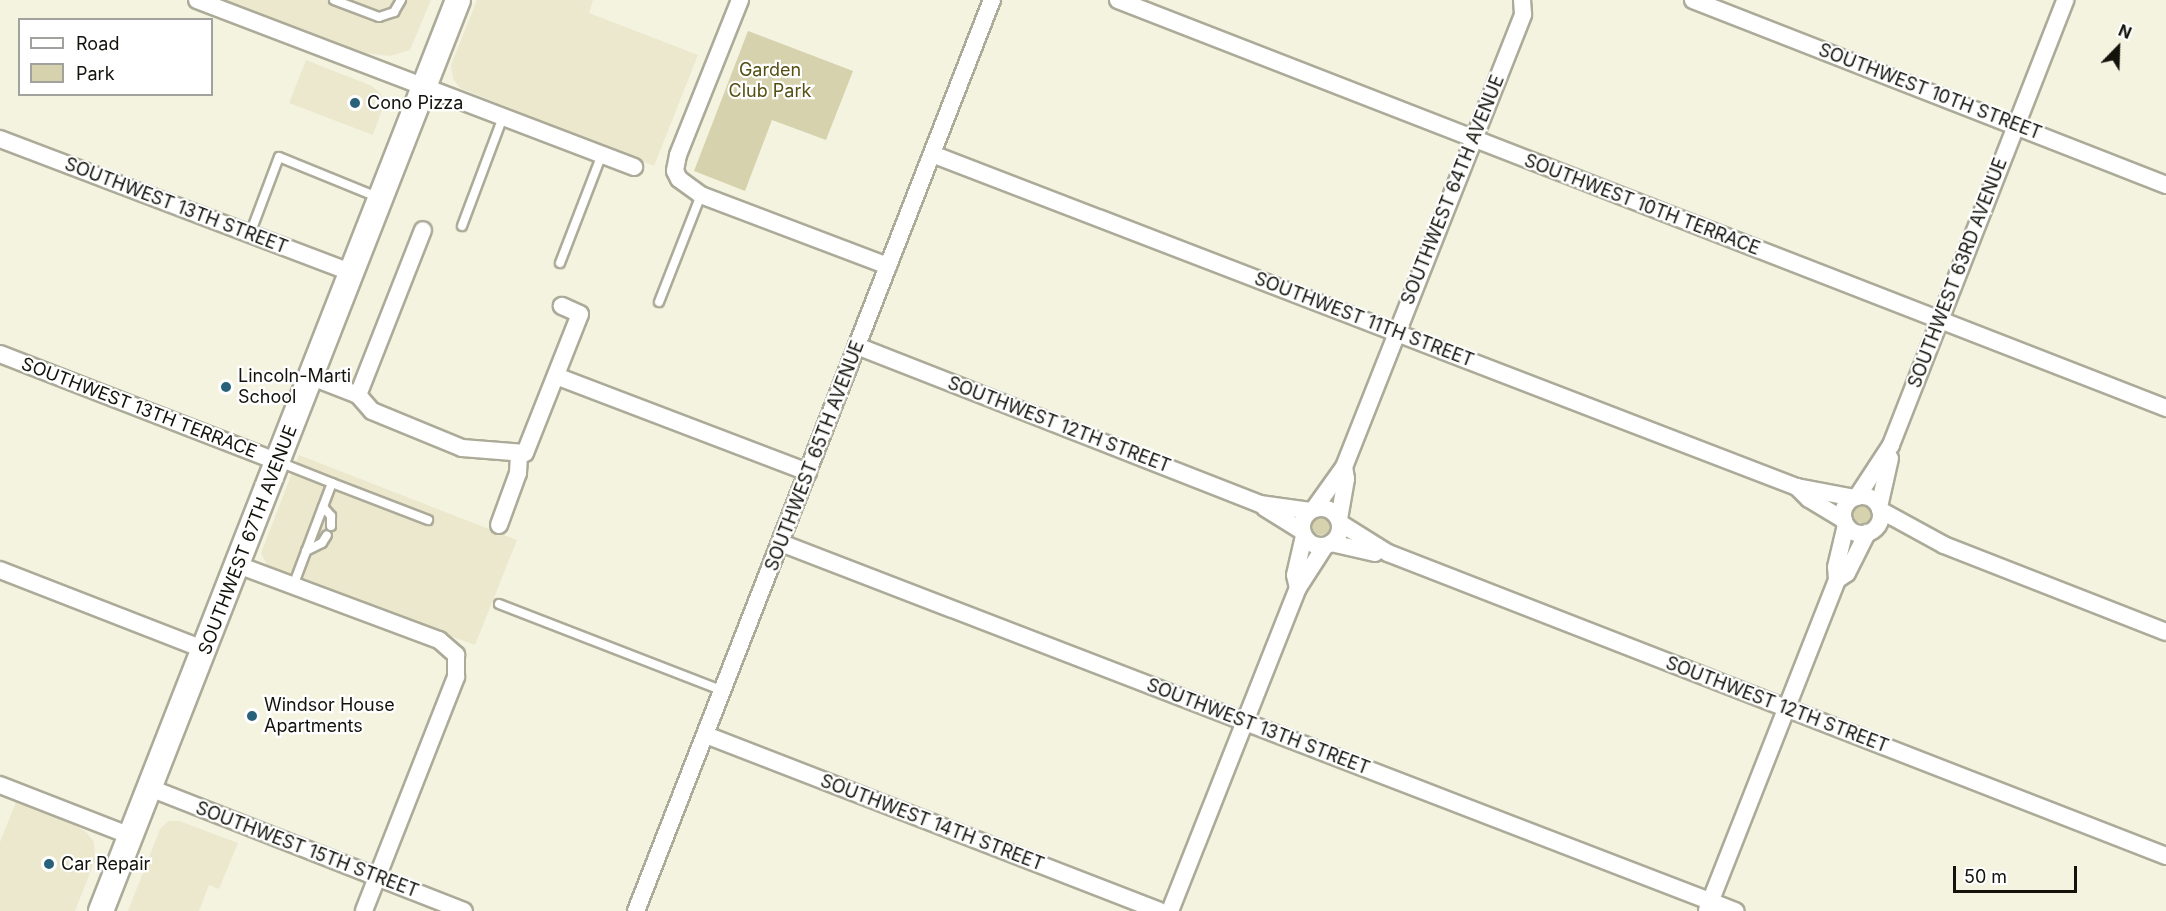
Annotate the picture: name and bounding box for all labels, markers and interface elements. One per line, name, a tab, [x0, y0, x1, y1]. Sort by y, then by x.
legend	[18, 18, 213, 96]
north arrow	[2088, 18, 2148, 78]
text: N	[2116, 20, 2135, 43]
text: Road	[76, 33, 119, 54]
street label: SOUTHWEST 10TH STREET	[1815, 39, 2045, 145]
park label: Garden Club Park	[729, 60, 811, 103]
text: Park	[76, 63, 115, 84]
street label: SOUTHWEST 64TH AVENUE	[1397, 72, 1509, 308]
place label: Cono Pizza	[367, 92, 463, 114]
marker: Cono Pizza	[348, 96, 362, 110]
street label: SOUTHWEST 10TH TERRACE	[1521, 150, 1763, 260]
street label: SOUTHWEST 13TH STREET	[62, 153, 290, 259]
street label: SOUTHWEST 63RD AVENUE	[1904, 155, 2012, 391]
street label: SOUTHWEST 11TH STREET	[1251, 268, 1477, 372]
street label: SOUTHWEST 65TH AVENUE	[761, 338, 869, 574]
street label: SOUTHWEST 13TH TERRACE	[18, 353, 260, 463]
place label: Lincoln-Marti School	[238, 366, 351, 409]
street label: SOUTHWEST 12TH STREET	[945, 372, 1173, 478]
marker: Lincoln-Marti School	[219, 380, 233, 394]
street label: SOUTHWEST 67TH AVENUE	[194, 422, 302, 658]
street label: SOUTHWEST 12TH STREET	[1663, 652, 1891, 758]
street label: SOUTHWEST 13TH STREET	[1144, 674, 1372, 780]
place label: Windsor House Apartments	[264, 695, 395, 738]
marker: Windsor House Apartments	[245, 709, 259, 723]
street label: SOUTHWEST 14TH STREET	[817, 770, 1047, 876]
street label: SOUTHWEST 15TH STREET	[193, 797, 421, 903]
place label: Car Repair	[61, 853, 150, 875]
scale bar	[1956, 854, 2080, 892]
marker: Car Repair	[42, 857, 56, 871]
text: 50 m	[1964, 866, 2007, 887]

